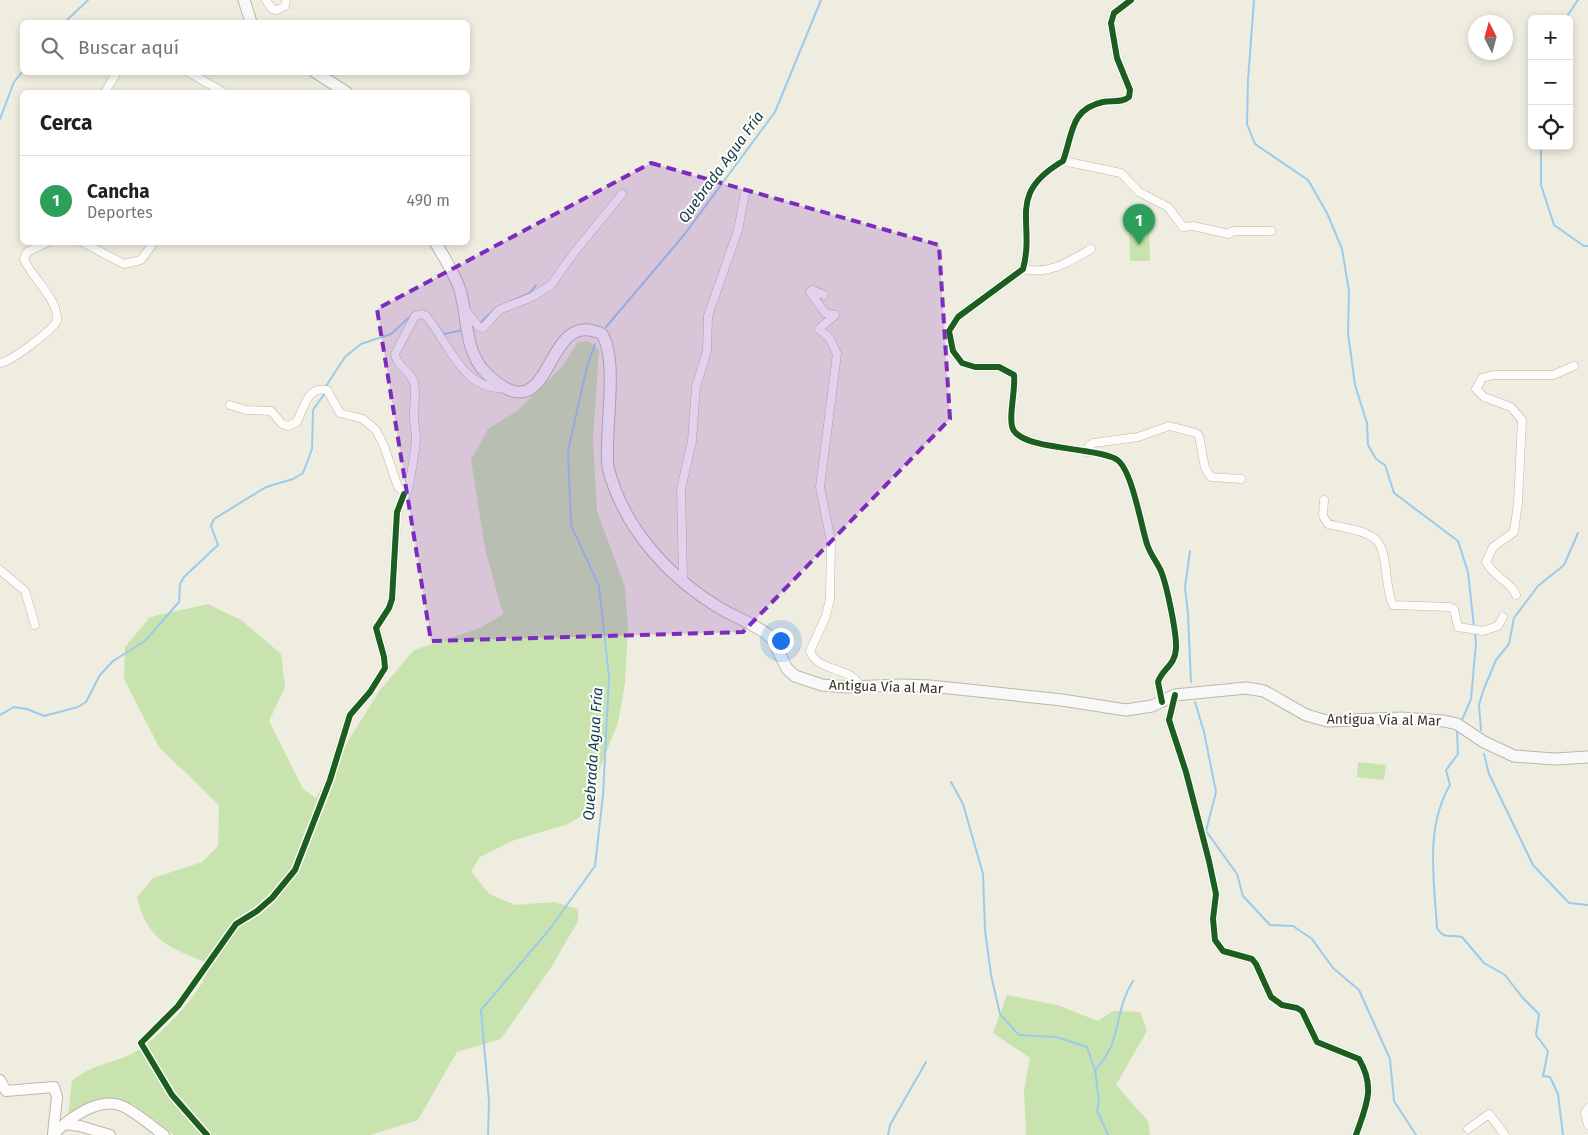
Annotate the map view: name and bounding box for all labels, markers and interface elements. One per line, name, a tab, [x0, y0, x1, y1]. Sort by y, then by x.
north arrow	[1468, 15, 1513, 60]
map controls	[1528, 15, 1573, 150]
button: +	[1528, 15, 1573, 60]
search box	[20, 20, 470, 75]
icon: search	[38, 34, 66, 62]
text: Buscar aquí	[78, 36, 179, 59]
button: −	[1528, 60, 1573, 105]
button: locate	[1528, 105, 1573, 150]
water label: Quebrada Agua Fría	[674, 108, 768, 226]
text: Cerca	[40, 110, 92, 136]
text: Cancha	[87, 180, 150, 203]
text: 1	[52, 191, 60, 210]
text: 490 m	[407, 191, 450, 210]
text: Deportes	[87, 203, 153, 222]
pin: 1	[1123, 204, 1155, 245]
your location	[768, 628, 794, 654]
street label: Antigua Vía al Mar	[829, 677, 944, 698]
water label: Quebrada Agua Fría	[579, 687, 607, 821]
street label: Antigua Vía al Mar	[1327, 711, 1442, 730]

